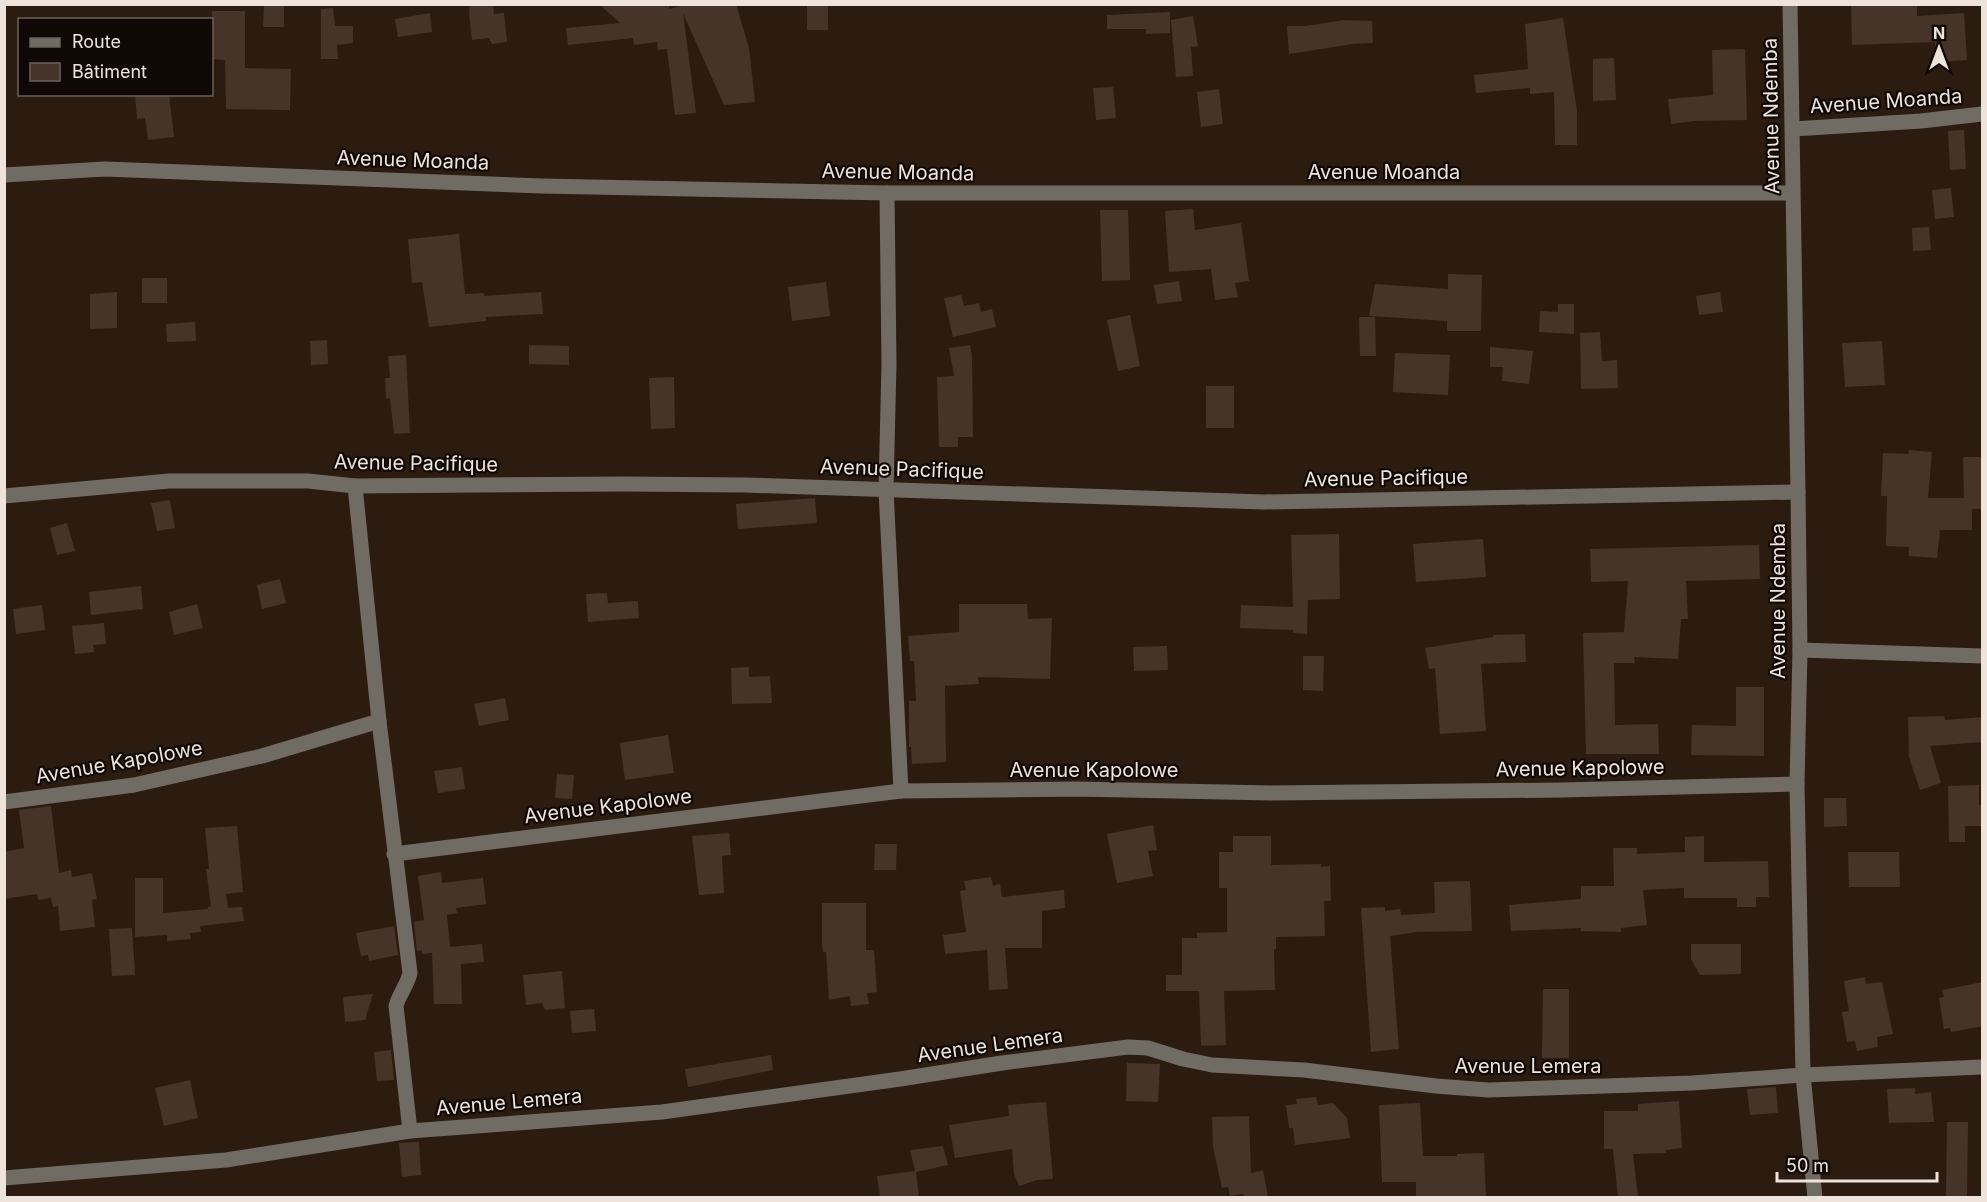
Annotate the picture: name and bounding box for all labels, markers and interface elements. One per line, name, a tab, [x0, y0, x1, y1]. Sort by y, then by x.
legend	[18, 18, 213, 96]
north arrow	[1909, 18, 1969, 78]
text: N	[1933, 23, 1945, 43]
text: Route	[72, 31, 121, 52]
street label: Avenue Ndemba	[1758, 38, 1784, 194]
text: Bâtiment	[72, 61, 147, 82]
street label: Avenue Moanda	[1809, 84, 1963, 118]
street label: Avenue Moanda	[336, 145, 490, 175]
street label: Avenue Moanda	[821, 159, 975, 185]
street label: Avenue Moanda	[1308, 160, 1460, 184]
street label: Avenue Pacifique	[334, 450, 498, 476]
street label: Avenue Pacifique	[820, 454, 984, 484]
street label: Avenue Pacifique	[1304, 465, 1468, 491]
street label: Avenue Ndemba	[1766, 523, 1790, 679]
street label: Avenue Kapolowe	[34, 736, 204, 788]
street label: Avenue Kapolowe	[1495, 755, 1665, 781]
street label: Avenue Kapolowe	[1010, 758, 1178, 782]
street label: Avenue Kapolowe	[523, 784, 693, 828]
street label: Avenue Lemera	[916, 1023, 1064, 1067]
street label: Avenue Lemera	[1455, 1054, 1601, 1078]
street label: Avenue Lemera	[435, 1084, 583, 1120]
scale bar	[1777, 1145, 1938, 1183]
text: 50 m	[1786, 1155, 1829, 1176]

